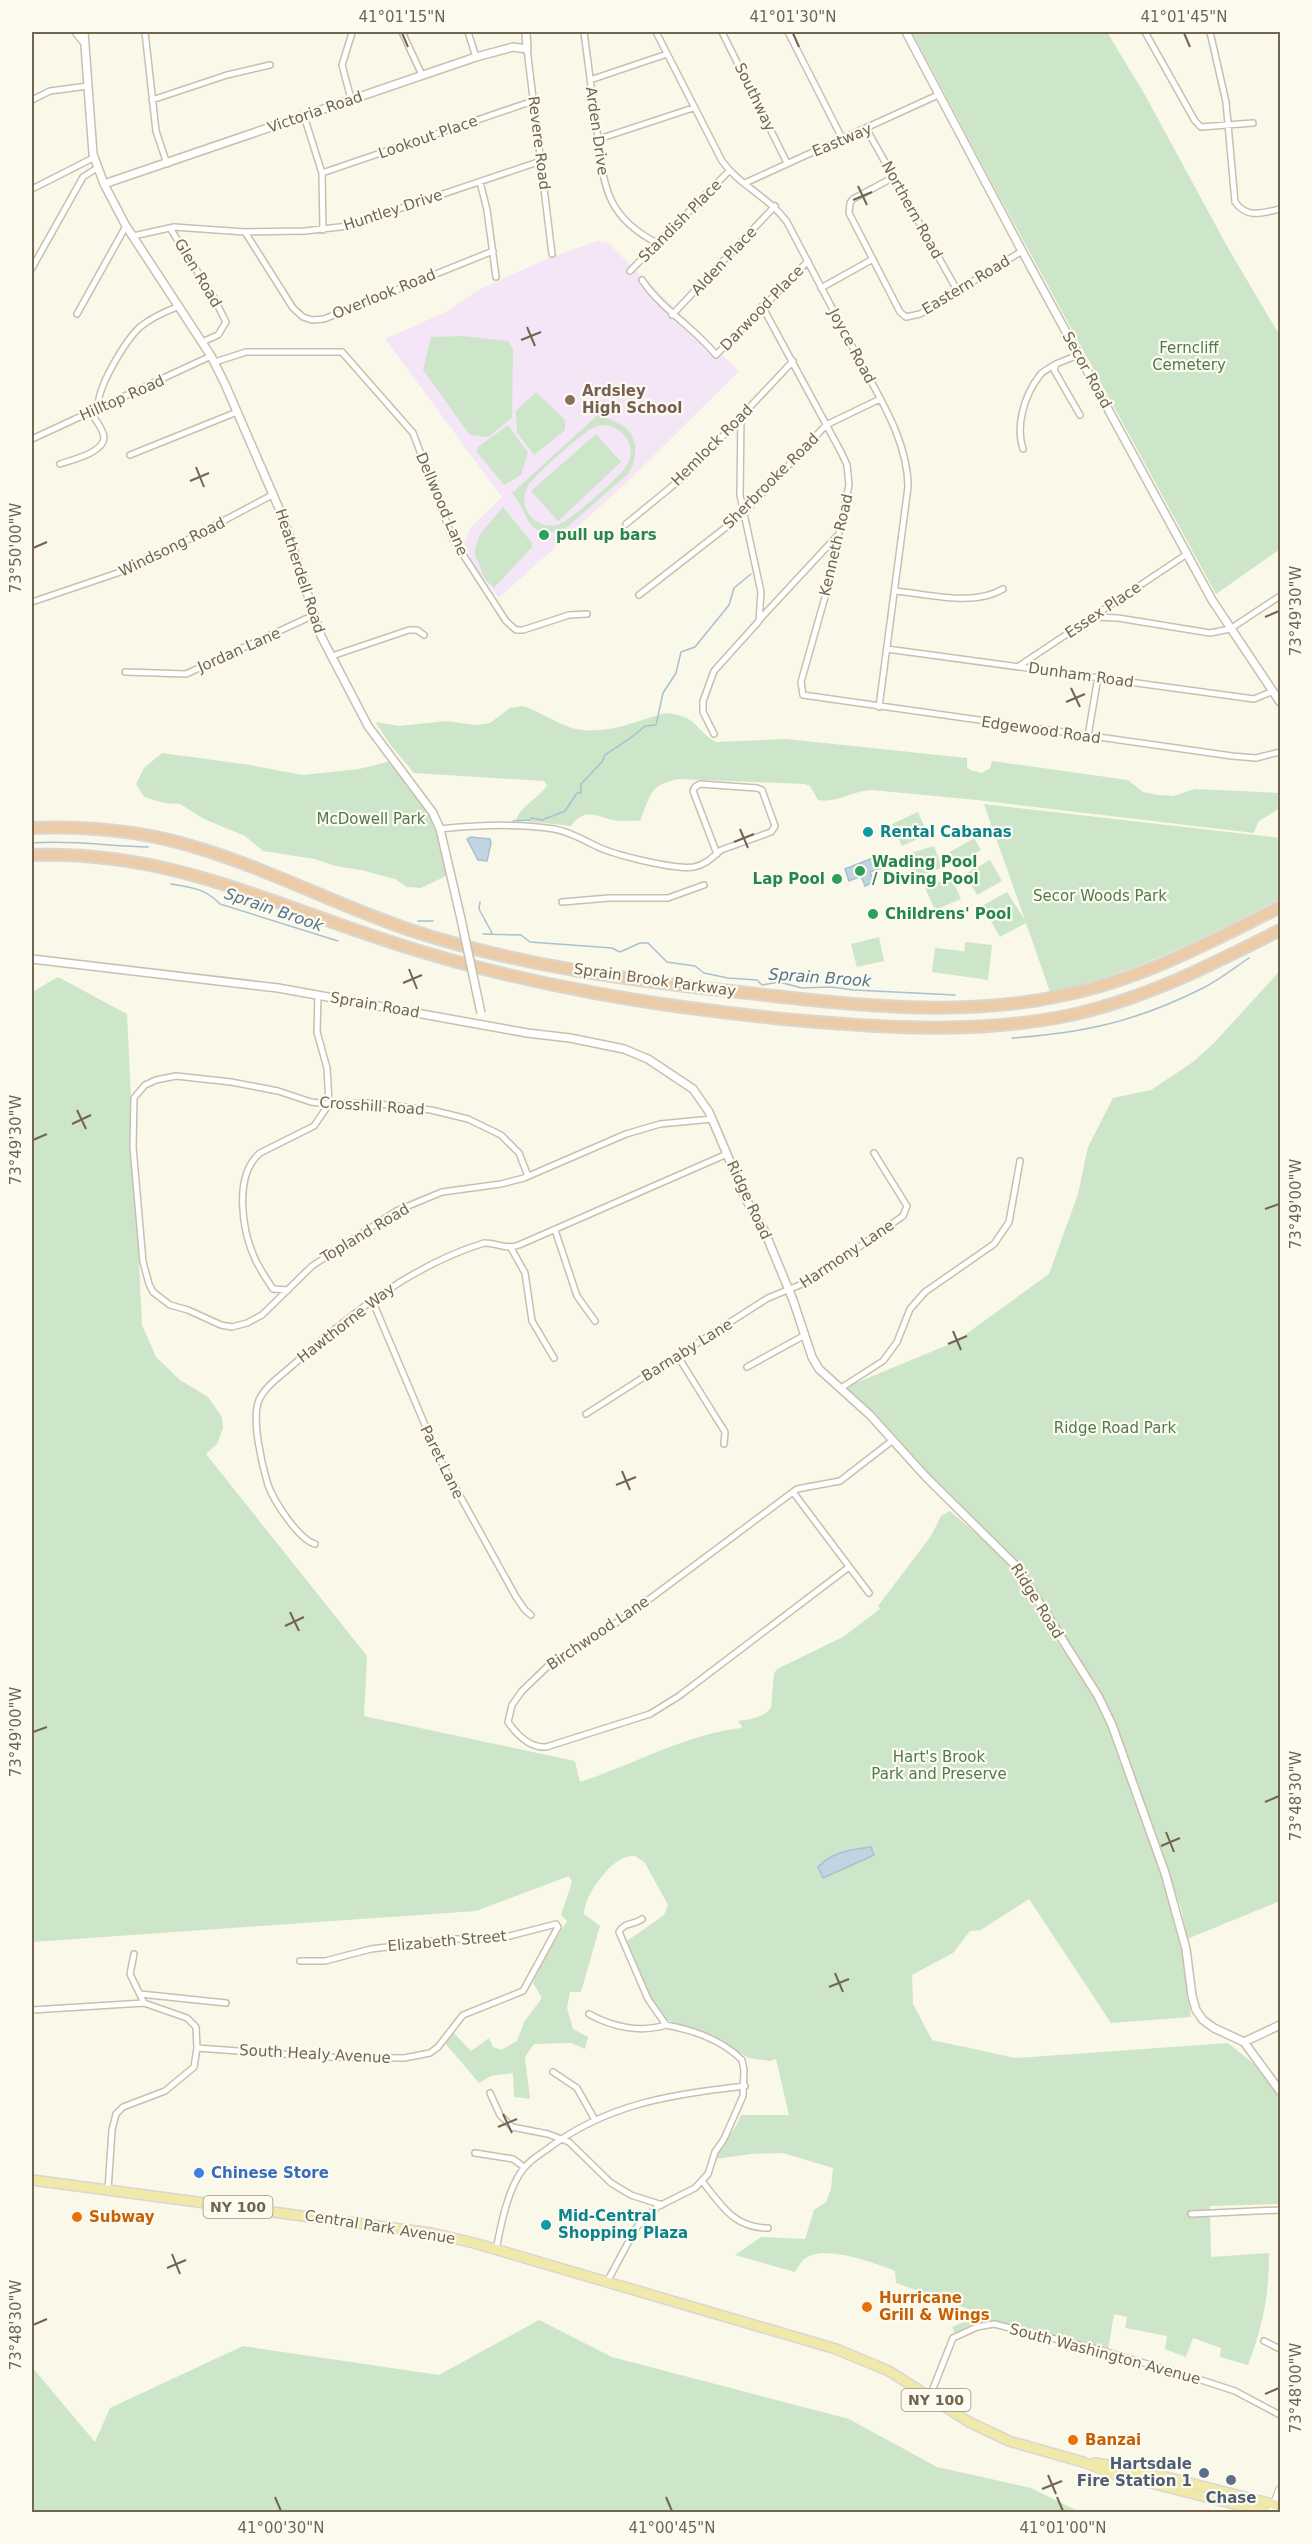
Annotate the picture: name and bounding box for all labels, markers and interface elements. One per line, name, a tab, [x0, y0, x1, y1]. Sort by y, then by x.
text: 41°01'15"N	[358, 8, 446, 26]
text: 41°01'30"N	[749, 8, 837, 26]
text: 41°01'45"N	[1140, 8, 1228, 26]
street label: Southway	[731, 60, 779, 134]
street label: Arden Drive	[582, 86, 612, 176]
street label: Victoria Road	[265, 87, 365, 137]
street label: Revere Road	[524, 95, 554, 191]
street label: Lookout Place	[376, 112, 480, 162]
street label: Eastway	[810, 119, 874, 161]
street label: Northern Road	[878, 158, 946, 262]
street label: Standish Place	[635, 176, 725, 266]
street label: Huntley Drive	[341, 185, 445, 235]
street label: Alden Place	[688, 223, 760, 299]
street label: Glen Road	[170, 235, 226, 311]
street label: Eastern Road	[919, 252, 1013, 318]
street label: Darwood Place	[717, 262, 807, 354]
street label: Overlook Road	[330, 265, 438, 323]
street label: Joyce Road	[824, 305, 879, 387]
street label: Secor Road	[1059, 329, 1115, 411]
park label: Ferncliff Cemetery	[1152, 339, 1226, 374]
street label: Hilltop Road	[77, 371, 167, 425]
place label: Ardsley High School	[582, 382, 682, 417]
marker: Ardsley High School	[563, 393, 577, 407]
street label: Hemlock Road	[668, 401, 756, 489]
street label: Sherbrooke Road	[719, 429, 823, 533]
street label: Dellwood Lane	[412, 450, 472, 558]
street label: Kenneth Road	[815, 492, 857, 598]
text: 73°50'00"W	[7, 503, 25, 593]
street label: Heatherdell Road	[271, 507, 329, 635]
street label: Windsong Road	[116, 513, 228, 581]
place label: pull up bars	[556, 526, 657, 544]
marker: pull up bars	[537, 528, 551, 542]
text: 73°49'30"W	[1287, 566, 1305, 656]
street label: Essex Place	[1062, 578, 1144, 642]
street label: Jordan Lane	[194, 624, 283, 677]
street label: Dunham Road	[1027, 659, 1135, 691]
street label: Edgewood Road	[980, 713, 1102, 747]
park label: McDowell Park	[317, 810, 426, 828]
place label: Rental Cabanas	[880, 823, 1012, 841]
marker: Rental Cabanas	[861, 825, 875, 839]
place label: Wading Pool / Diving Pool	[872, 853, 979, 888]
marker: Wading Pool / Diving Pool	[853, 864, 867, 878]
place label: Lap Pool	[753, 870, 825, 888]
marker: Lap Pool	[830, 872, 844, 886]
water label: Sprain Brook	[222, 884, 326, 935]
park label: Secor Woods Park	[1033, 887, 1167, 905]
place label: Childrens' Pool	[885, 905, 1011, 923]
marker: Childrens' Pool	[866, 907, 880, 921]
street label: Sprain Brook Parkway	[573, 960, 737, 1000]
water label: Sprain Brook	[768, 964, 873, 991]
street label: Sprain Road	[329, 988, 421, 1022]
street label: Crosshill Road	[319, 1093, 425, 1119]
text: 73°49'30"W	[7, 1095, 25, 1185]
street label: Ridge Road	[723, 1158, 775, 1242]
text: 73°49'00"W	[1287, 1159, 1305, 1249]
street label: Topland Road	[317, 1200, 413, 1267]
street label: Harmony Lane	[797, 1216, 897, 1292]
street label: Hawthorne Way	[294, 1279, 398, 1367]
street label: Barnaby Lane	[638, 1315, 736, 1385]
park label: Ridge Road Park	[1054, 1419, 1177, 1437]
street label: Paret Lane	[416, 1422, 468, 1502]
street label: Ridge Road	[1007, 1560, 1067, 1642]
street label: Birchwood Lane	[544, 1592, 652, 1674]
text: 73°49'00"W	[7, 1687, 25, 1777]
park label: Hart's Brook Park and Preserve	[871, 1748, 1007, 1783]
text: 73°48'30"W	[1287, 1751, 1305, 1841]
street label: Elizabeth Street	[387, 1927, 507, 1955]
street label: South Healy Avenue	[239, 2041, 391, 2067]
place label: Chinese Store	[211, 2164, 329, 2182]
marker: Chinese Store	[192, 2166, 206, 2180]
road number: NY 100	[204, 2196, 272, 2218]
street label: Central Park Avenue	[303, 2206, 457, 2248]
place label: Mid-Central Shopping Plaza	[558, 2207, 688, 2242]
place label: Subway	[89, 2208, 155, 2226]
marker: Subway	[70, 2210, 84, 2224]
marker: Mid-Central Shopping Plaza	[539, 2218, 553, 2232]
text: 73°48'30"W	[7, 2280, 25, 2370]
place label: Hurricane Grill & Wings	[879, 2289, 990, 2324]
marker: Hurricane Grill & Wings	[860, 2300, 874, 2314]
street label: South Washington Avenue	[1008, 2320, 1202, 2388]
text: 73°48'00"W	[1287, 2343, 1305, 2433]
road number: NY 100	[902, 2389, 970, 2411]
place label: Banzai	[1085, 2431, 1141, 2449]
marker: Banzai	[1066, 2433, 1080, 2447]
place label: Hartsdale Fire Station 1	[1077, 2455, 1192, 2490]
marker: Hartsdale Fire Station 1	[1197, 2466, 1211, 2480]
marker: Chase	[1224, 2473, 1238, 2487]
place label: Chase	[1206, 2489, 1256, 2507]
text: 41°00'30"N	[237, 2519, 325, 2537]
text: 41°00'45"N	[628, 2519, 716, 2537]
text: 41°01'00"N	[1019, 2519, 1107, 2537]

